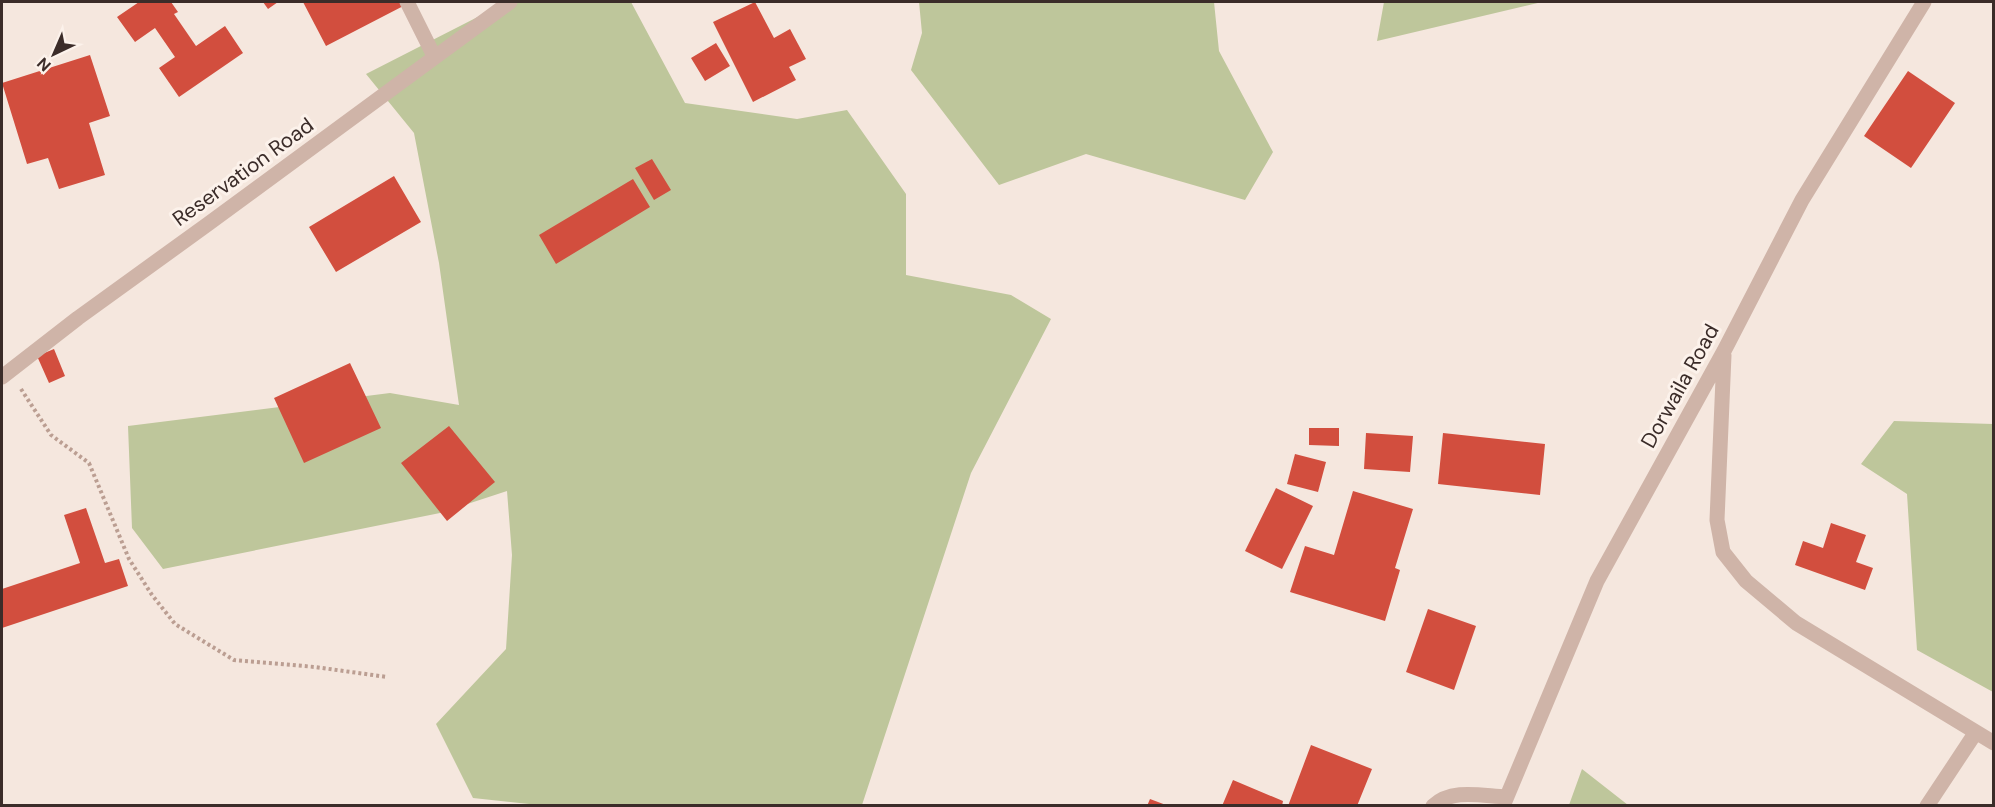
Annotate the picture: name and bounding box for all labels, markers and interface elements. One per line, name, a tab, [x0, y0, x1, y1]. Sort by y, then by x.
north arrow	[24, 24, 84, 84]
text: N	[32, 53, 55, 76]
street label: Reservation Road	[167, 111, 319, 233]
street label: Dorwaila Road	[1634, 319, 1726, 453]

